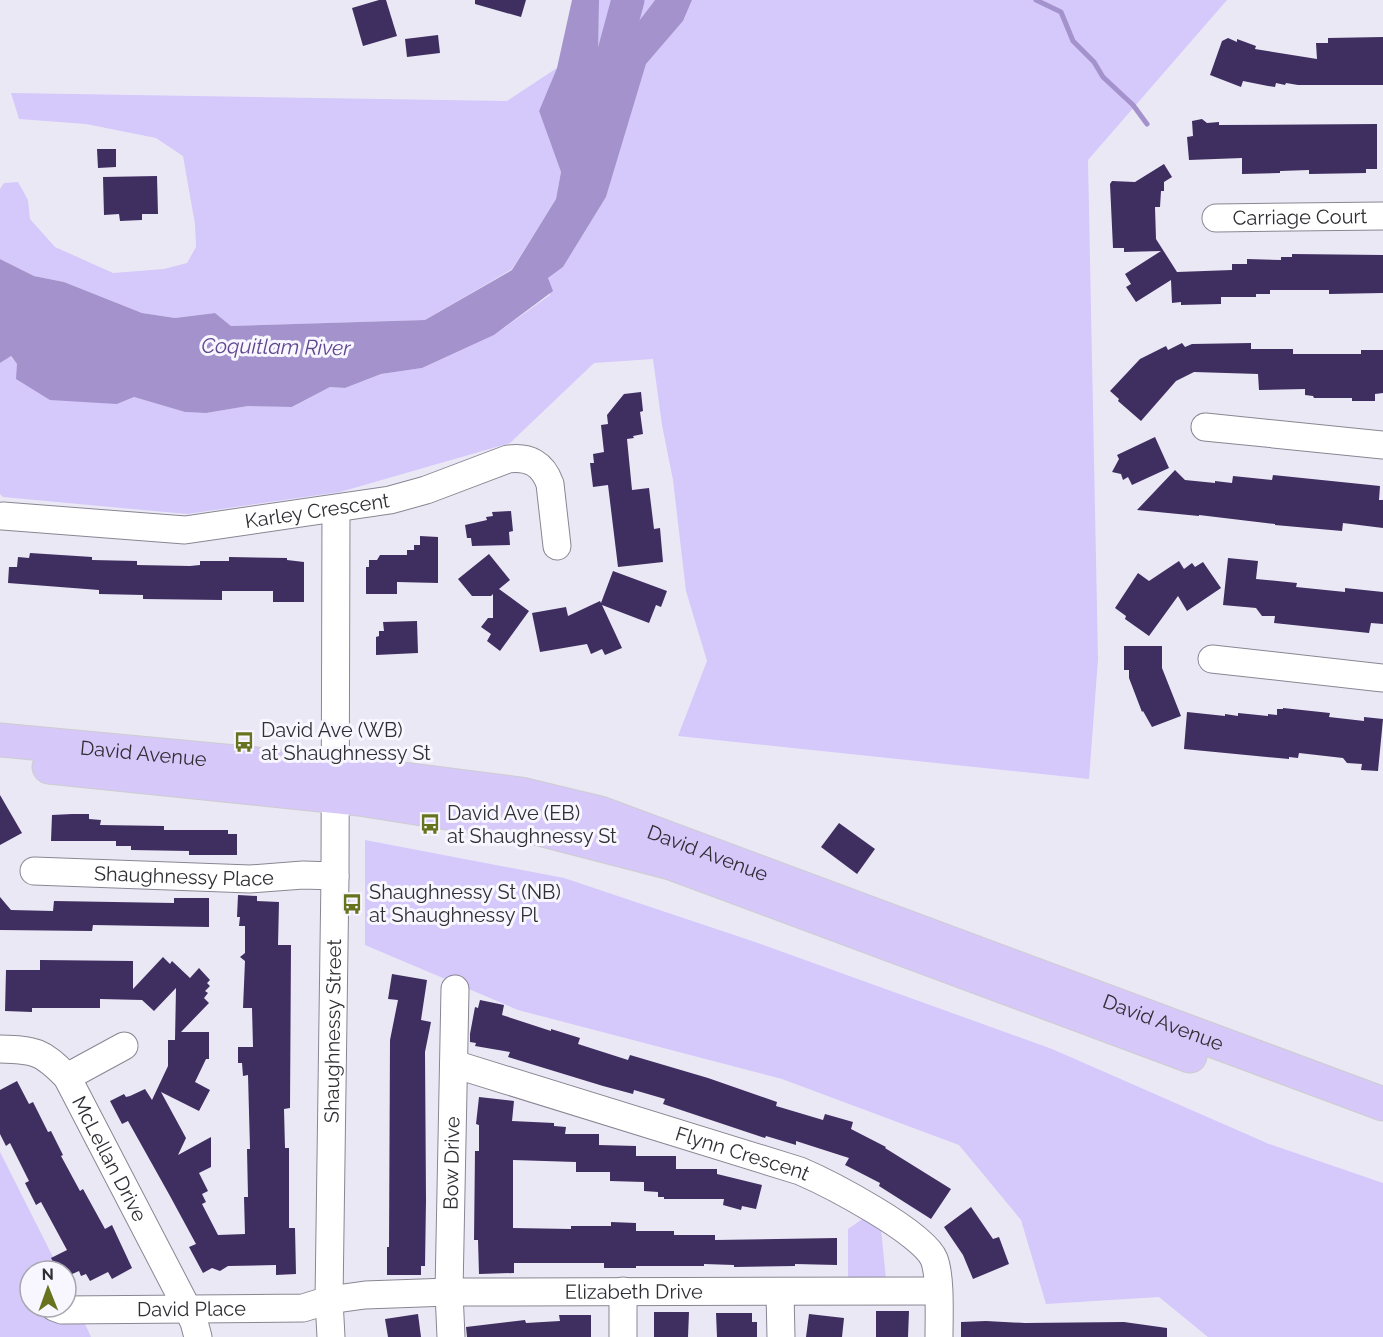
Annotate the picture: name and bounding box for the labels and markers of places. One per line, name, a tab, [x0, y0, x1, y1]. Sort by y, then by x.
place label: David Ave (WB) at Shaughnessy St	[261, 718, 431, 765]
bus stop icon: David Ave (WB) at Shaughnessy St	[232, 730, 256, 754]
place label: David Ave (EB) at Shaughnessy St	[447, 801, 617, 848]
bus stop icon: David Ave (EB) at Shaughnessy St	[418, 812, 442, 836]
place label: Shaughnessy St (NB) at Shaughnessy Pl	[369, 880, 561, 927]
bus stop icon: Shaughnessy St (NB) at Shaughnessy Pl	[340, 892, 364, 916]

